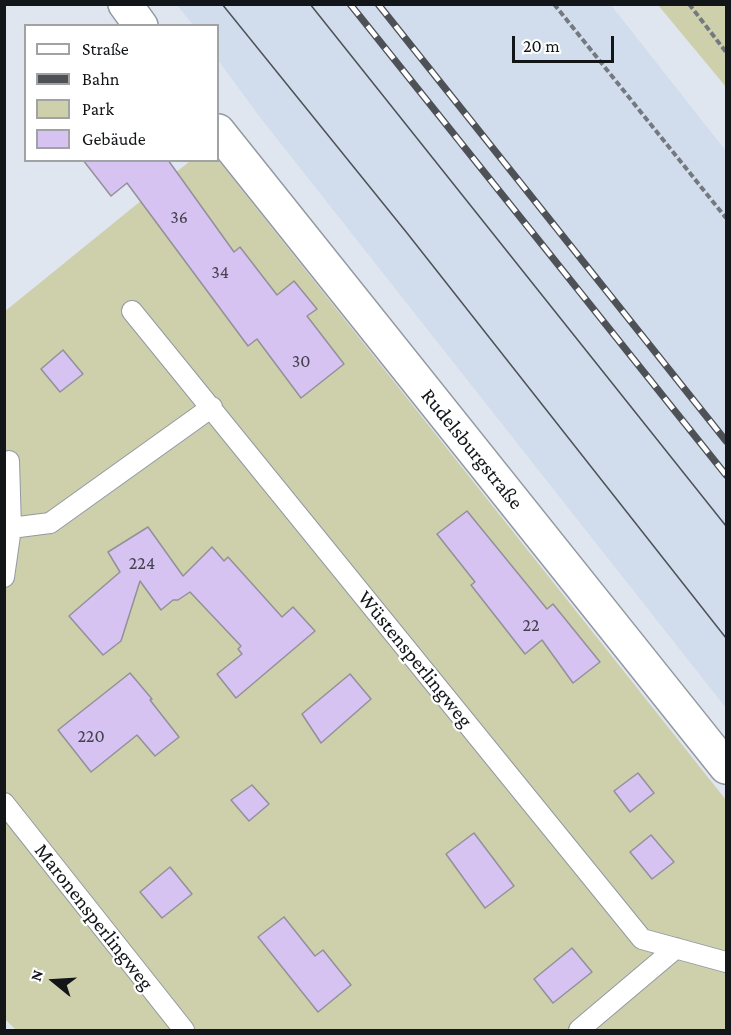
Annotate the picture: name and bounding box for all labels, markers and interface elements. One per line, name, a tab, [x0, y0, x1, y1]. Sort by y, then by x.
legend	[24, 24, 219, 162]
scale bar	[515, 24, 617, 62]
text: 20 m	[523, 36, 560, 56]
text: Straße	[82, 39, 129, 59]
text: Bahn	[82, 69, 120, 89]
text: Park	[82, 99, 114, 119]
text: Gebäude	[82, 129, 146, 149]
house number: 36	[170, 206, 188, 228]
house number: 34	[211, 261, 229, 283]
house number: 30	[292, 350, 310, 372]
street label: Rudelsburgstraße	[416, 383, 528, 515]
house number: 224	[129, 552, 155, 574]
street label: Wüstensperlingweg	[352, 586, 478, 732]
house number: 22	[522, 614, 540, 636]
house number: 220	[77, 725, 105, 747]
street label: Maronensperlingweg	[29, 839, 159, 995]
north arrow	[24, 951, 84, 1011]
text: N	[27, 967, 46, 983]

